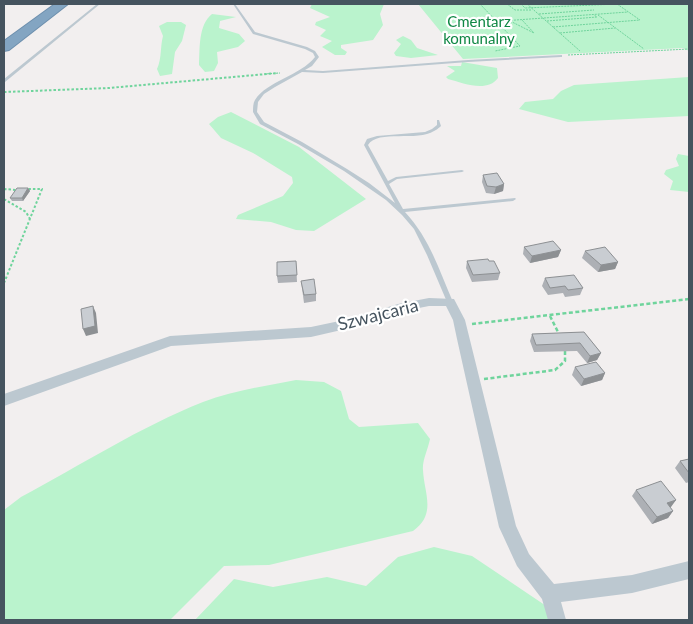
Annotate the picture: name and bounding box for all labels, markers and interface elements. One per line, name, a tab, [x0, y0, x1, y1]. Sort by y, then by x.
park label: Cmentarz komunalny	[443, 12, 515, 47]
street label: Szwajcaria	[335, 293, 420, 335]

